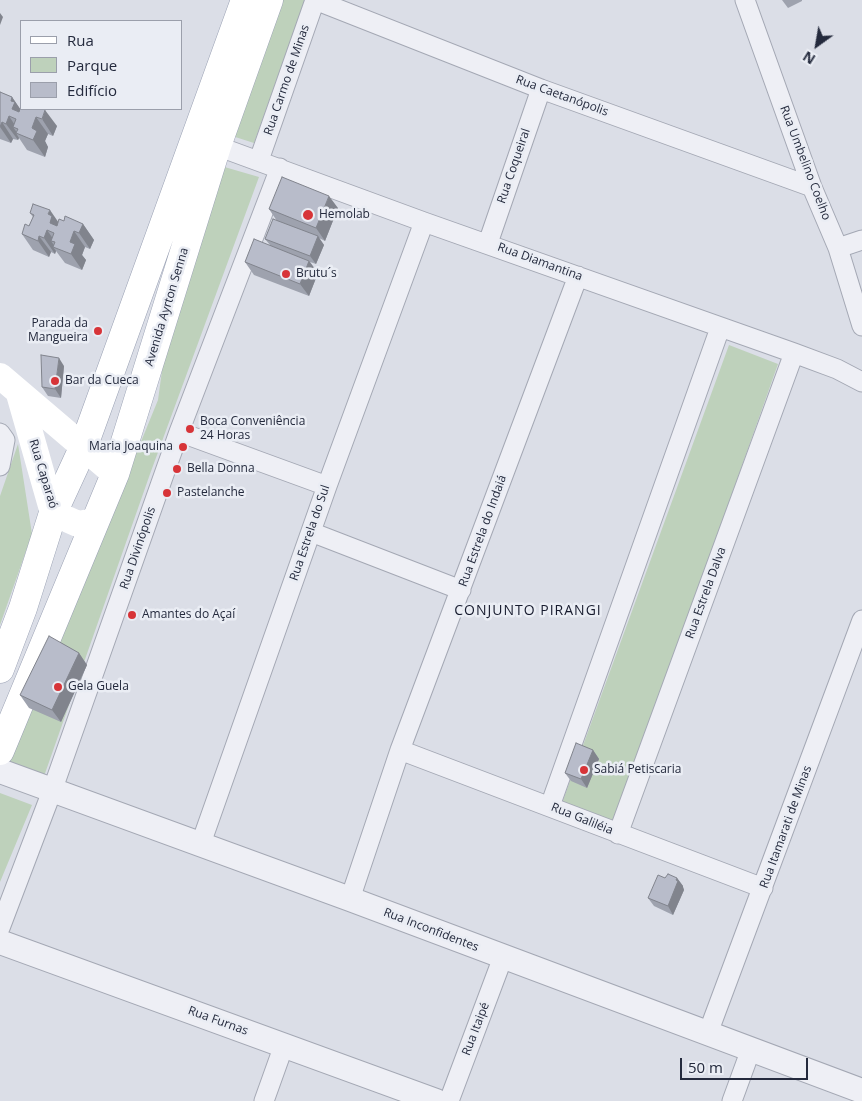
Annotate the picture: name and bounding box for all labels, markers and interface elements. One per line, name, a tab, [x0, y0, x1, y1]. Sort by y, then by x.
legend	[20, 20, 182, 110]
north arrow	[792, 20, 842, 70]
street label: Rua Carmo de Minas	[261, 23, 313, 137]
text: Rua	[67, 30, 94, 50]
text: N	[799, 47, 819, 69]
text: Parque	[67, 55, 117, 75]
street label: Rua Caetanópolis	[514, 73, 610, 119]
text: Edifício	[67, 80, 117, 100]
street label: Rua Umbelino Coelho	[777, 104, 833, 222]
street label: Rua Coqueiral	[494, 127, 534, 205]
marker: Hemolab	[301, 208, 315, 222]
place label: Hemolab	[319, 208, 370, 222]
street label: Rua Diamantina	[496, 240, 584, 284]
street label: Avenida Ayrton Senna	[142, 246, 192, 368]
place label: Brutu´s	[296, 267, 337, 281]
marker: Brutu´s	[280, 268, 292, 280]
place label: Parada da Mangueira	[28, 317, 88, 345]
marker: Parada da Mangueira	[92, 325, 104, 337]
place label: Bar da Cueca	[65, 374, 139, 388]
marker: Bar da Cueca	[49, 375, 61, 387]
place label: Boca Conveniência 24 Horas	[200, 415, 305, 443]
marker: Boca Conveniência 24 Horas	[184, 423, 196, 435]
street label: Rua Caparaó	[26, 438, 60, 510]
place label: Maria Joaquina	[89, 440, 173, 454]
marker: Maria Joaquina	[177, 441, 189, 453]
place label: Bella Donna	[187, 462, 255, 476]
marker: Bella Donna	[171, 463, 183, 475]
street label: Rua Estrela do Indaiá	[456, 473, 510, 589]
street label: Rua Estrela do Sul	[287, 483, 333, 583]
place label: Pastelanche	[177, 486, 245, 500]
marker: Pastelanche	[161, 487, 173, 499]
street label: Rua Divinópolis	[117, 505, 159, 591]
street label: Rua Estrela Dalva	[683, 545, 729, 641]
district label: CONJUNTO PIRANGI	[452, 603, 604, 619]
place label: Amantes do Açaí	[142, 608, 235, 622]
marker: Amantes do Açaí	[126, 609, 138, 621]
place label: Gela Guela	[68, 680, 129, 694]
marker: Gela Guela	[52, 681, 64, 693]
place label: Sabiá Petiscaria	[594, 763, 681, 777]
marker: Sabiá Petiscaria	[578, 764, 590, 776]
street label: Rua Itamarati de Minas	[757, 764, 815, 890]
street label: Rua Galiléia	[549, 800, 615, 838]
street label: Rua Inconfidentes	[381, 905, 481, 955]
street label: Rua Itaipé	[459, 1000, 493, 1058]
street label: Rua Furnas	[186, 1004, 250, 1038]
scale bar	[682, 1048, 810, 1080]
text: 50 m	[688, 1057, 723, 1077]

